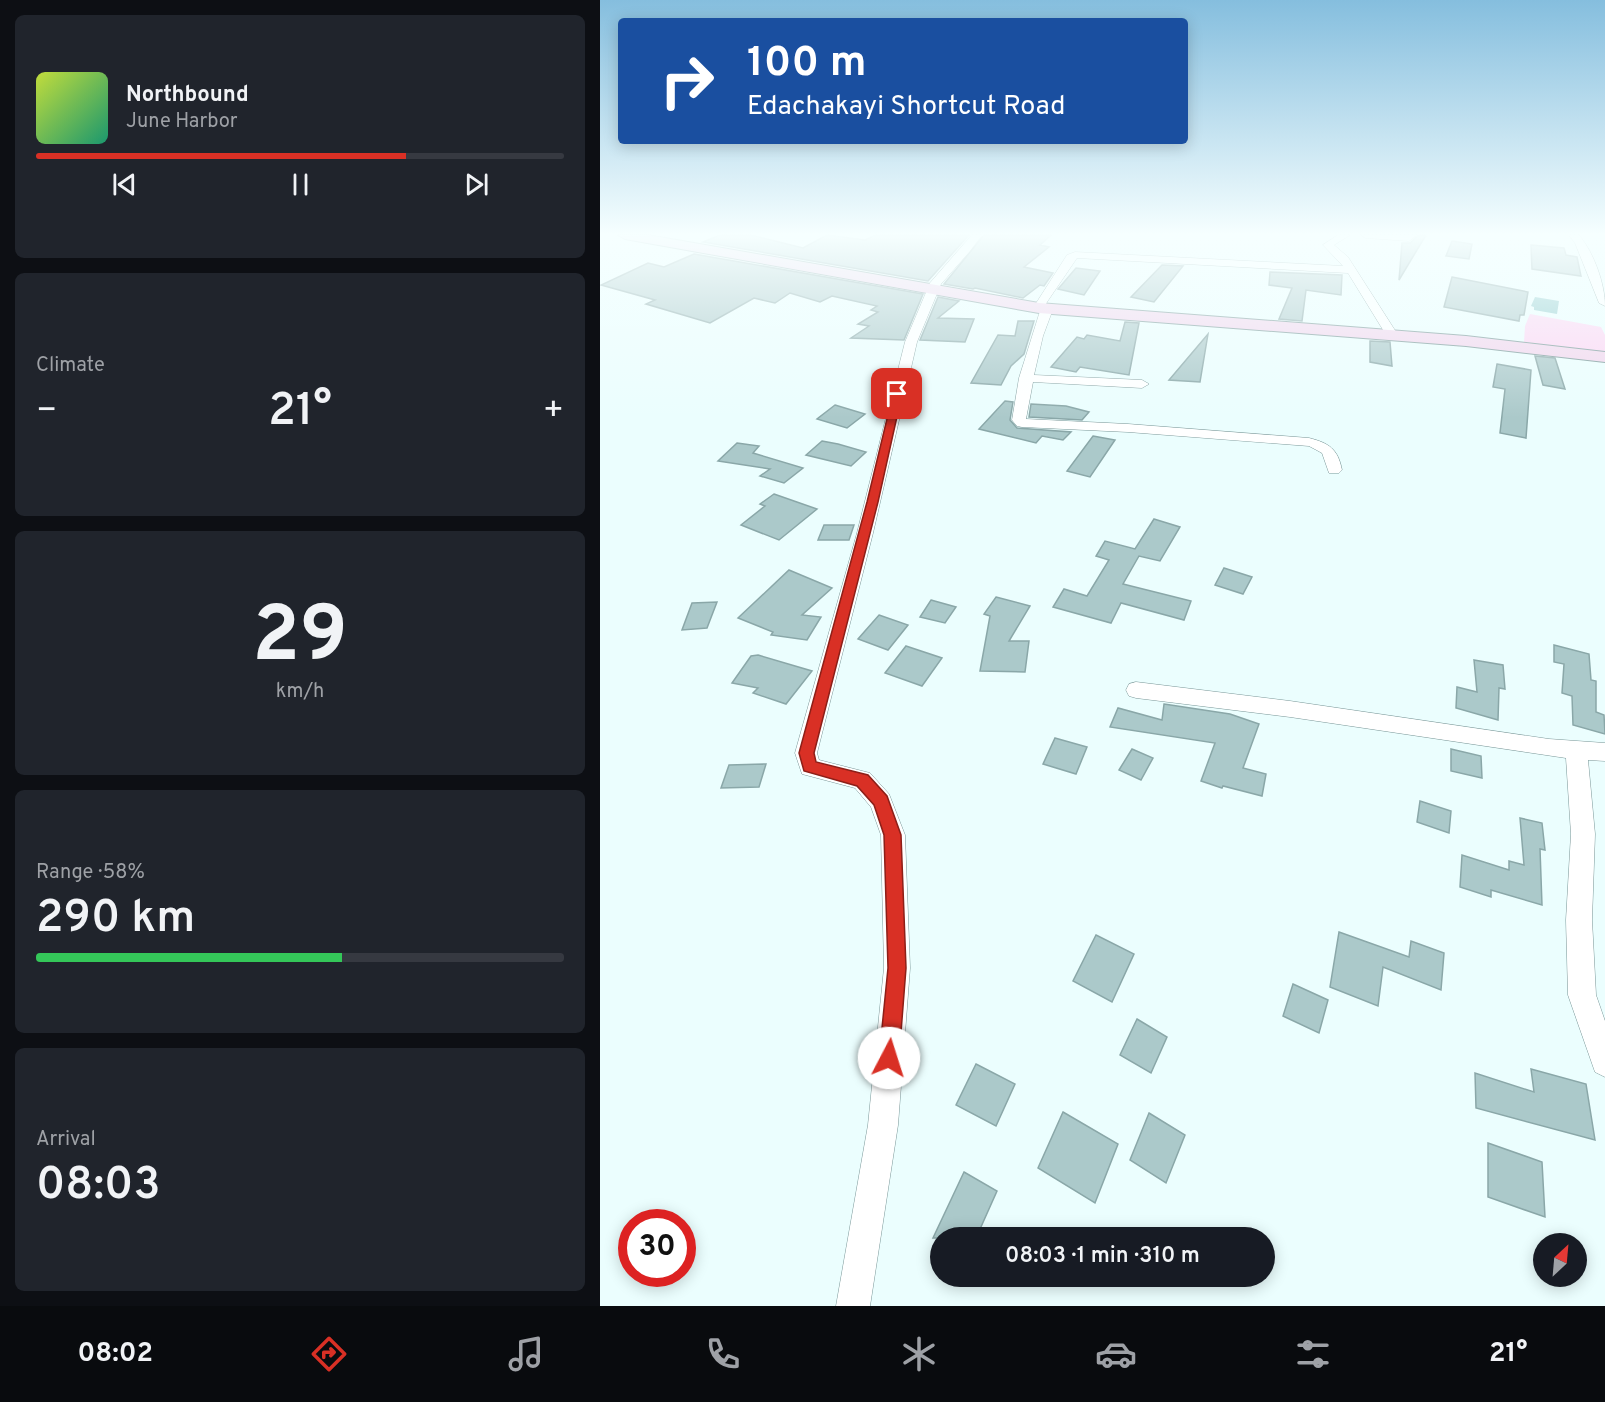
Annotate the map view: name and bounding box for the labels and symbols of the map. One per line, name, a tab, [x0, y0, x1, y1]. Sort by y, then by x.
pin	[871, 368, 922, 419]
position arrow	[857, 1026, 921, 1090]
speed limit sign: 30	[618, 1209, 696, 1287]
north arrow	[1533, 1233, 1587, 1287]

